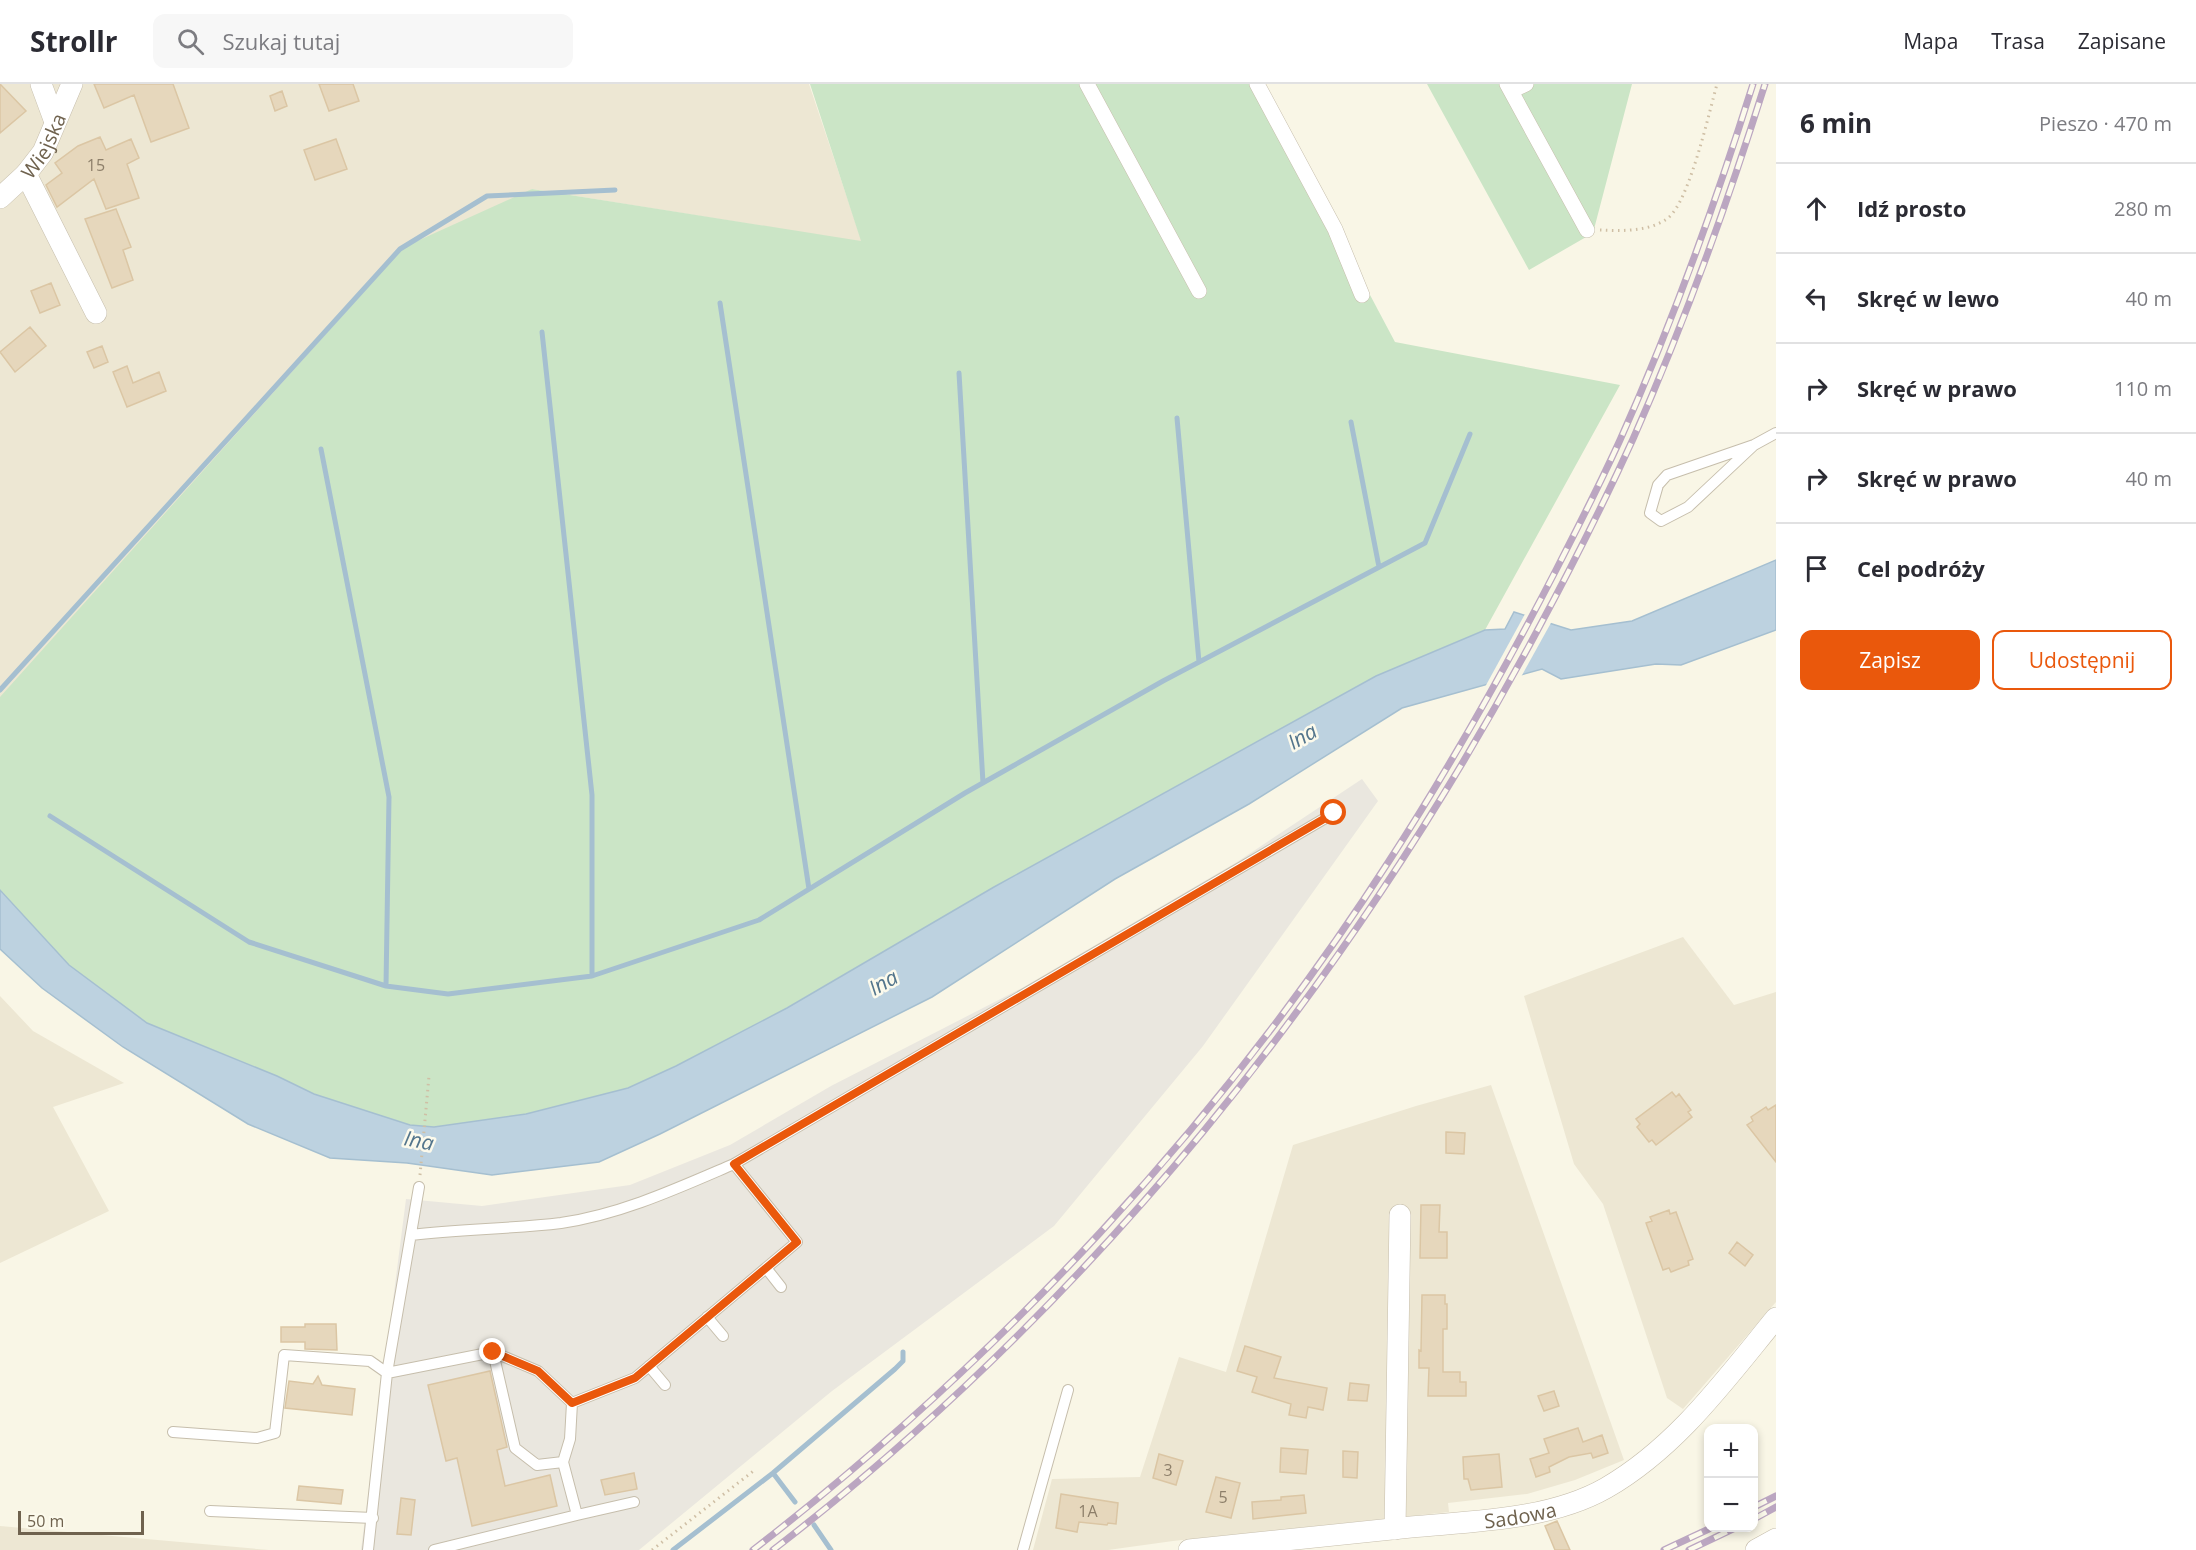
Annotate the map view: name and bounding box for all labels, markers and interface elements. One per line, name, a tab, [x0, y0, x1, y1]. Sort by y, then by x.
search box	[153, 14, 573, 68]
text: Strollr	[30, 22, 117, 60]
icon: search	[174, 25, 207, 58]
text: Szukaj tutaj	[222, 26, 340, 56]
text: Mapa	[1903, 27, 1958, 55]
text: Trasa	[1991, 27, 2045, 55]
text: Zapisane	[2078, 27, 2166, 55]
text: 6 min	[1800, 105, 1872, 141]
street label: Wiejska	[14, 109, 72, 184]
text: Pieszo · 470 m	[2039, 110, 2172, 137]
house number: 15	[87, 154, 105, 176]
icon: ahead	[1800, 192, 1833, 225]
text: Idź prosto	[1857, 193, 1966, 223]
text: 280 m	[2114, 195, 2172, 222]
icon: left	[1800, 282, 1833, 315]
text: Skręć w lewo	[1857, 283, 1999, 313]
text: 40 m	[2125, 285, 2172, 312]
icon: right	[1800, 372, 1833, 405]
text: Skręć w prawo	[1857, 373, 2017, 403]
text: 110 m	[2114, 375, 2172, 402]
icon: right	[1800, 462, 1833, 495]
text: Skręć w prawo	[1857, 463, 2017, 493]
text: 40 m	[2125, 465, 2172, 492]
icon: arrive	[1800, 552, 1833, 585]
text: Cel podróży	[1857, 553, 1985, 583]
button: Zapisz	[1800, 630, 1980, 690]
button: Udostępnij	[1992, 630, 2172, 690]
water label: Ina	[1282, 716, 1322, 756]
route start	[1320, 799, 1346, 825]
water label: Ina	[863, 962, 903, 1002]
water label: Ina	[402, 1123, 436, 1157]
route end	[479, 1338, 505, 1364]
map controls	[1704, 1424, 1758, 1532]
button: +	[1704, 1424, 1758, 1478]
house number: 3	[1163, 1459, 1173, 1481]
button: −	[1704, 1478, 1758, 1532]
house number: 5	[1218, 1486, 1228, 1508]
street label: Sadowa	[1483, 1495, 1559, 1534]
house number: 1A	[1078, 1500, 1099, 1522]
scale bar	[18, 1508, 144, 1536]
text: 50 m	[27, 1510, 64, 1532]

